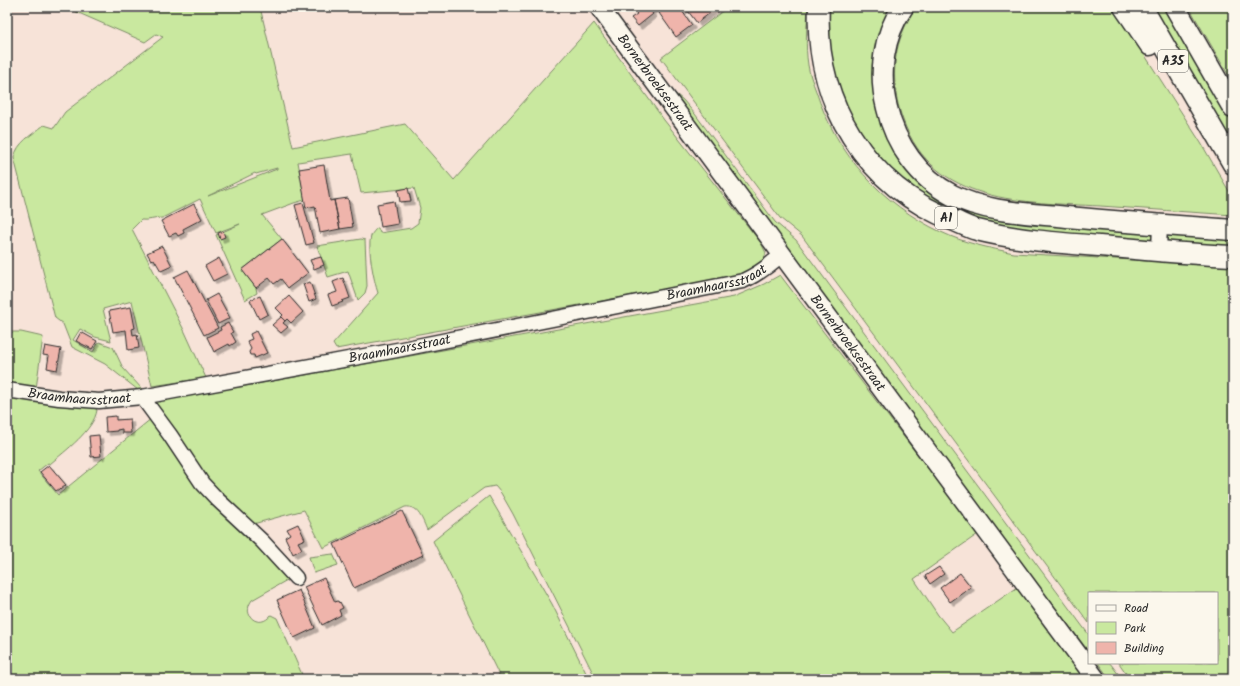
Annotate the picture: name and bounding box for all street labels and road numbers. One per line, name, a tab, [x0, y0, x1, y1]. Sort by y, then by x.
street label: Bornerbroeksestraat	[611, 29, 699, 136]
road number: A35	[1158, 50, 1188, 72]
road number: A1	[935, 207, 957, 229]
street label: Braamhaarsstraat	[664, 259, 772, 307]
street label: Bornerbroeksestraat	[804, 290, 891, 397]
street label: Braamhaarsstraat	[347, 328, 453, 370]
street label: Braamhaarsstraat	[26, 382, 133, 412]

